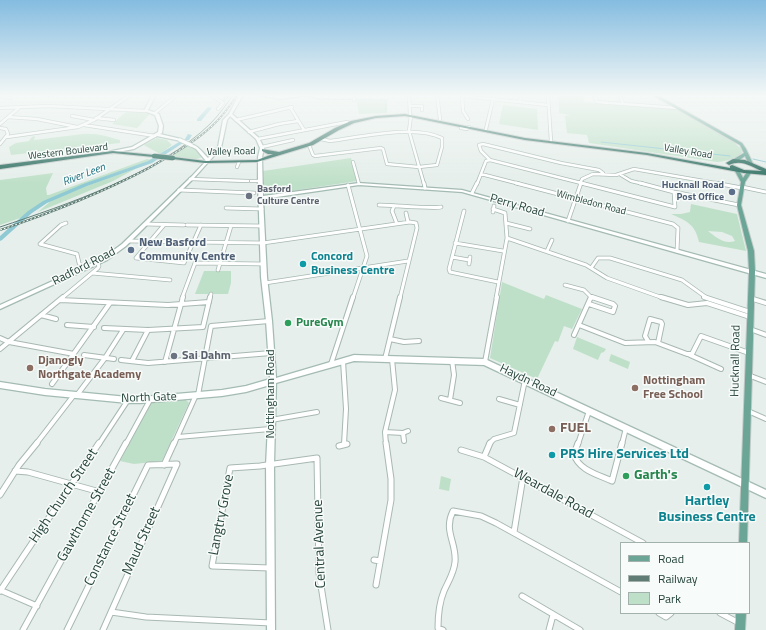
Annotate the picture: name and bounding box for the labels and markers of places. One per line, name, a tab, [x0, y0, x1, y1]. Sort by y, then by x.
place label: Hucknall Road Post Office	[662, 180, 724, 204]
place label: Basford Culture Centre	[257, 184, 319, 208]
marker: Hucknall Road Post Office	[727, 187, 737, 197]
marker: Basford Culture Centre	[244, 191, 254, 201]
place label: New Basford Community Centre	[139, 236, 235, 264]
marker: New Basford Community Centre	[126, 245, 136, 255]
place label: Concord Business Centre	[311, 250, 395, 278]
marker: Concord Business Centre	[298, 259, 308, 269]
place label: PureGym	[296, 316, 344, 330]
marker: PureGym	[283, 318, 293, 328]
place label: Sai Dahm	[182, 349, 231, 363]
marker: Sai Dahm	[169, 351, 179, 361]
place label: Djanogly Northgate Academy	[38, 354, 141, 382]
marker: Djanogly Northgate Academy	[25, 363, 35, 373]
place label: Nottingham Free School	[643, 374, 705, 402]
marker: Nottingham Free School	[630, 383, 640, 393]
place label: FUEL	[560, 421, 591, 437]
marker: FUEL	[547, 424, 557, 434]
place label: PRS Hire Services Ltd	[560, 447, 689, 463]
marker: PRS Hire Services Ltd	[547, 450, 557, 460]
place label: Garth's	[634, 468, 678, 484]
marker: Garth's	[621, 471, 631, 481]
marker: Hartley Business Centre	[702, 482, 712, 492]
place label: Hartley Business Centre	[658, 494, 756, 526]

